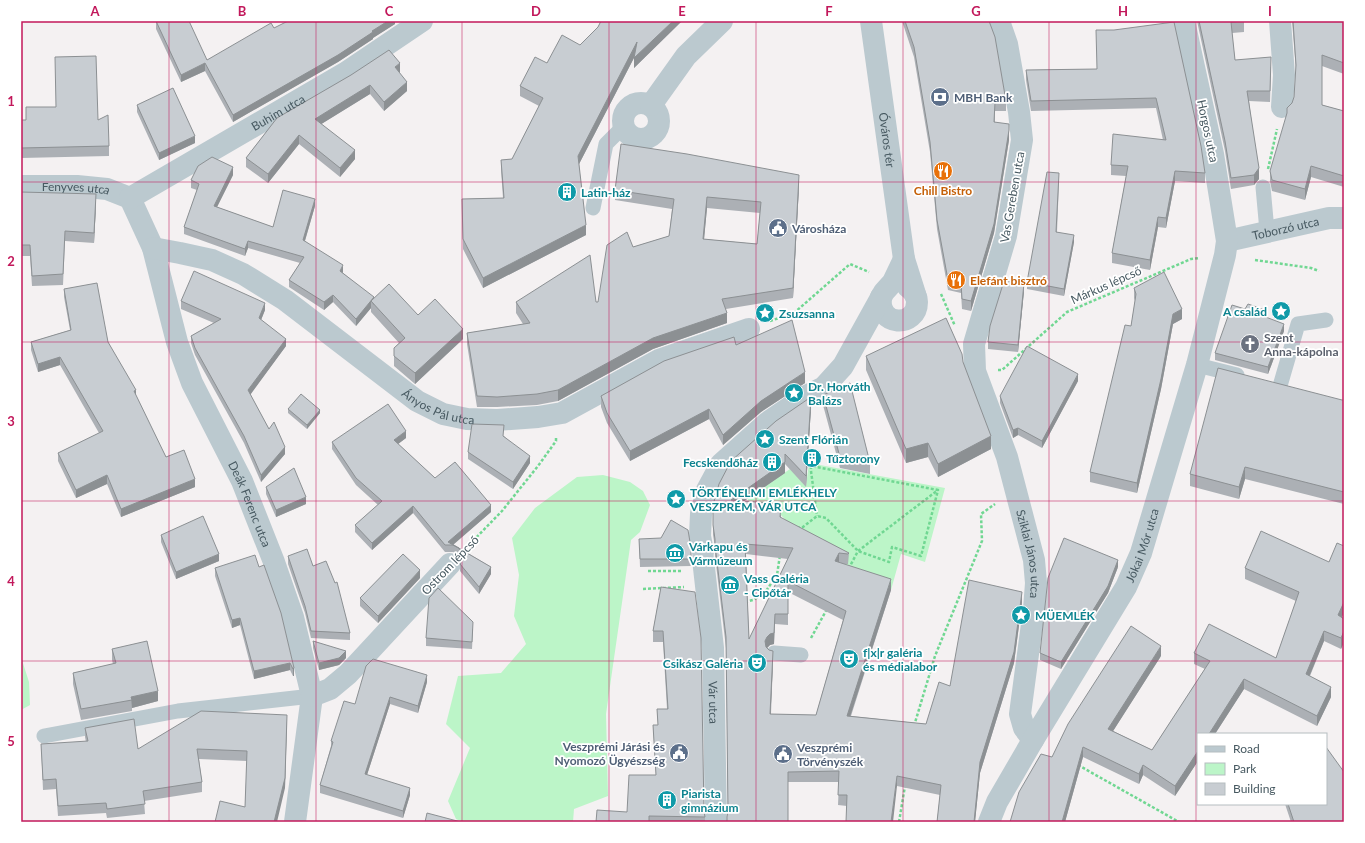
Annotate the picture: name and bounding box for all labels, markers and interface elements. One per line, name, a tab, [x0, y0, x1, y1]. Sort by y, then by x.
text: A	[89, 3, 100, 19]
text: B	[238, 3, 247, 19]
text: C	[385, 3, 394, 19]
text: D	[531, 3, 541, 19]
text: E	[678, 3, 686, 19]
text: F	[825, 3, 833, 19]
text: G	[971, 3, 981, 19]
text: H	[1118, 3, 1128, 19]
text: I	[1268, 3, 1272, 19]
bank icon: MBH Bank	[929, 86, 951, 108]
place label: MBH Bank	[954, 90, 1013, 105]
street label: Buhim utca	[248, 91, 307, 134]
text: 1	[7, 93, 15, 109]
street label: Horgos utca	[1194, 98, 1222, 164]
street label: Óváros tér	[876, 111, 899, 169]
street label: Vas Gereben utca	[997, 150, 1027, 244]
restaurant icon: Chill Bistro	[932, 160, 954, 182]
street label: Fenyves utca	[42, 179, 113, 197]
building icon: Latin-ház	[556, 181, 578, 203]
place label: Chill Bistro	[914, 183, 972, 198]
place label: Latin-ház	[581, 185, 631, 200]
street label: Toborzó utca	[1251, 213, 1320, 243]
public building icon: Városháza	[767, 217, 789, 239]
place label: Városháza	[791, 221, 846, 236]
text: 2	[7, 253, 15, 269]
street label: Márkus lépcső	[1068, 263, 1144, 307]
restaurant icon: Elefánt bisztró	[945, 269, 967, 291]
place label: Elefánt bisztró	[970, 273, 1047, 288]
place icon: A család	[1270, 300, 1292, 322]
place icon: Zsuzsanna	[754, 302, 776, 324]
place label: A család	[1222, 304, 1267, 319]
place label: Zsuzsanna	[779, 306, 835, 321]
place label: Szent Anna-kápolna	[1263, 330, 1338, 359]
church icon: Szent Anna-kápolna	[1239, 333, 1261, 355]
place label: Dr. Horváth Balázs	[808, 379, 871, 408]
place icon: Dr. Horváth Balázs	[783, 382, 805, 404]
street label: Ányos Pál utca	[399, 385, 475, 427]
text: 3	[7, 413, 15, 429]
place icon: Szent Flórián	[754, 428, 776, 450]
place label: Szent Flórián	[779, 432, 848, 447]
building icon: Tűztorony	[801, 447, 823, 469]
building icon: Fecskendőház	[761, 451, 783, 473]
place label: Tűztorony	[826, 451, 880, 466]
place label: Fecskendőház	[683, 455, 758, 470]
street label: Deák Ferenc utca	[225, 458, 275, 549]
place label: TÖRTÉNELMI EMLÉKHELY VESZPRÉM, VÁR UTCA	[689, 485, 837, 514]
place icon: TÖRTÉNELMI EMLÉKHELY VESZPRÉM, VÁR UTCA	[665, 488, 687, 510]
street label: Jókai Mór utca	[1122, 507, 1161, 585]
street label: Sziklai János utca	[1014, 508, 1044, 599]
street label: Ostrom lépcső	[418, 532, 482, 598]
place label: Várkapu és Vármúzeum	[688, 539, 752, 568]
museum icon: Várkapu és Vármúzeum	[664, 542, 686, 564]
place label: Vass Galéria - Cipőtár	[743, 571, 809, 600]
text: 4	[7, 573, 15, 589]
museum icon: Vass Galéria - Cipőtár	[719, 574, 741, 596]
place icon: MÜEMLÉK	[1010, 604, 1032, 626]
place label: MÜEMLÉK	[1035, 608, 1096, 623]
place label: f|x|r galéria és médialabor	[863, 645, 938, 674]
theatre icon: f|x|r galéria és médialabor	[838, 648, 860, 670]
theatre icon: Csikász Galéria	[746, 652, 768, 674]
place label: Csikász Galéria	[663, 656, 743, 671]
street label: Vár utca	[706, 681, 722, 724]
text: 5	[7, 733, 15, 749]
legend	[1197, 733, 1327, 805]
place label: Veszprémi Járási és Nyomozó Ügyészség	[554, 739, 666, 768]
place label: Veszprémi Törvényszék	[796, 740, 864, 769]
text: Road	[1233, 741, 1260, 756]
public building icon: Veszprémi Járási és Nyomozó Ügyészség	[668, 742, 690, 764]
public building icon: Veszprémi Törvényszék	[772, 743, 794, 765]
text: Park	[1233, 761, 1257, 776]
text: Building	[1233, 781, 1276, 796]
place label: Piarista gimnázium	[681, 786, 739, 815]
building icon: Piarista gimnázium	[656, 789, 678, 811]

